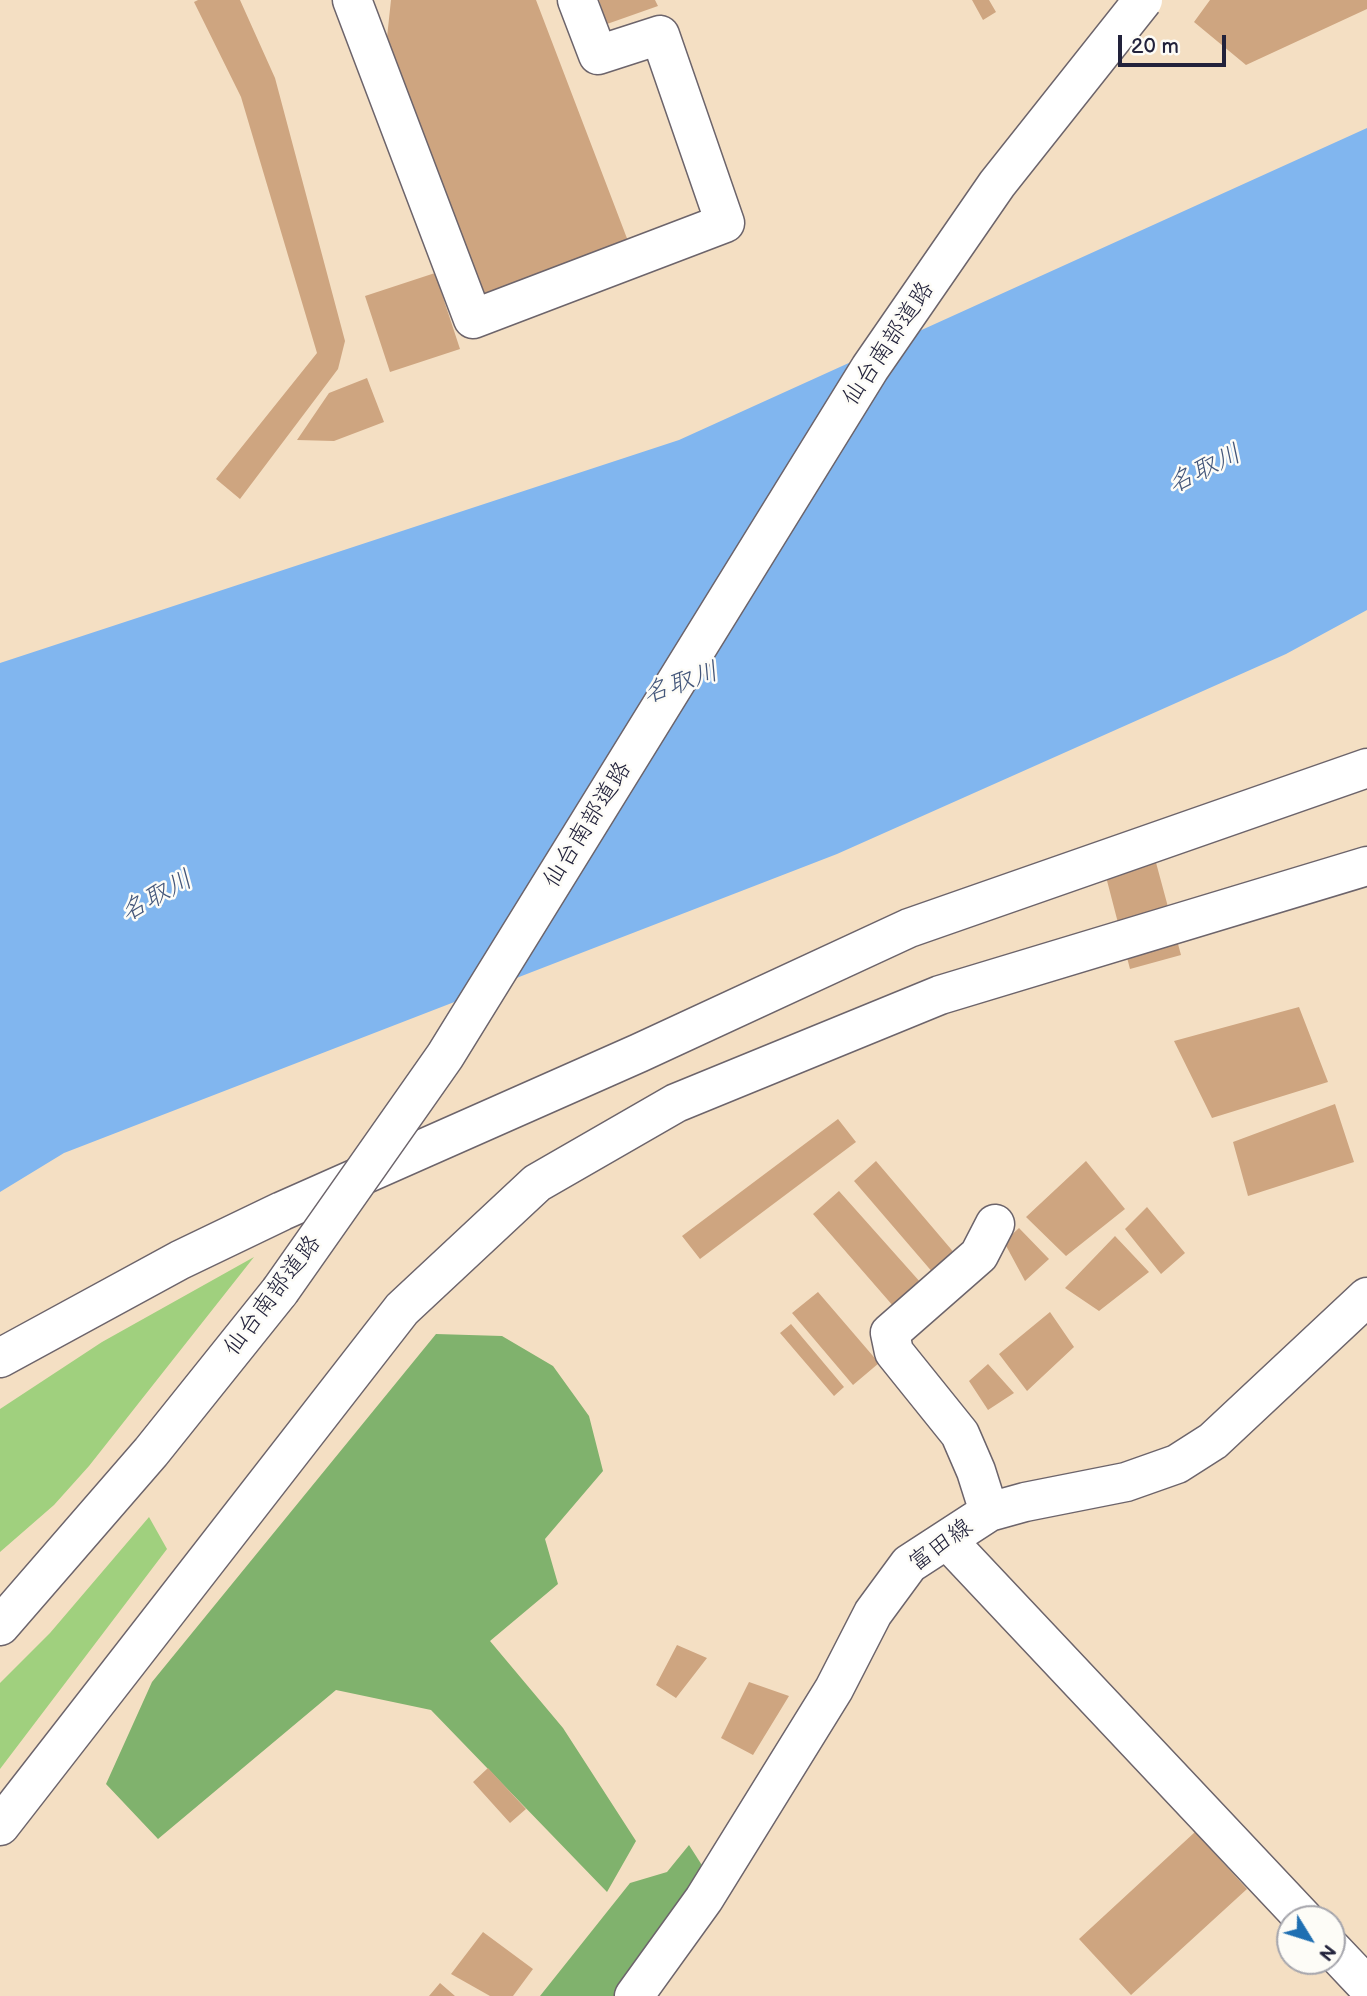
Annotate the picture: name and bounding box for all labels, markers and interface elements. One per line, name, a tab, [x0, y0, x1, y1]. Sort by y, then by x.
scale bar	[1122, 21, 1230, 65]
text: 20 m	[1131, 34, 1179, 59]
street label: 仙台南部道路	[837, 276, 941, 412]
water label: 名取川	[1163, 439, 1247, 501]
water label: 名取川	[639, 657, 723, 711]
street label: 仙台南部道路	[538, 756, 638, 894]
water label: 名取川	[115, 864, 199, 930]
street label: 仙台南部道路	[218, 1230, 328, 1362]
street label: 富田線	[903, 1513, 979, 1579]
north arrow	[1276, 1905, 1346, 1975]
text: N	[1313, 1939, 1340, 1965]

